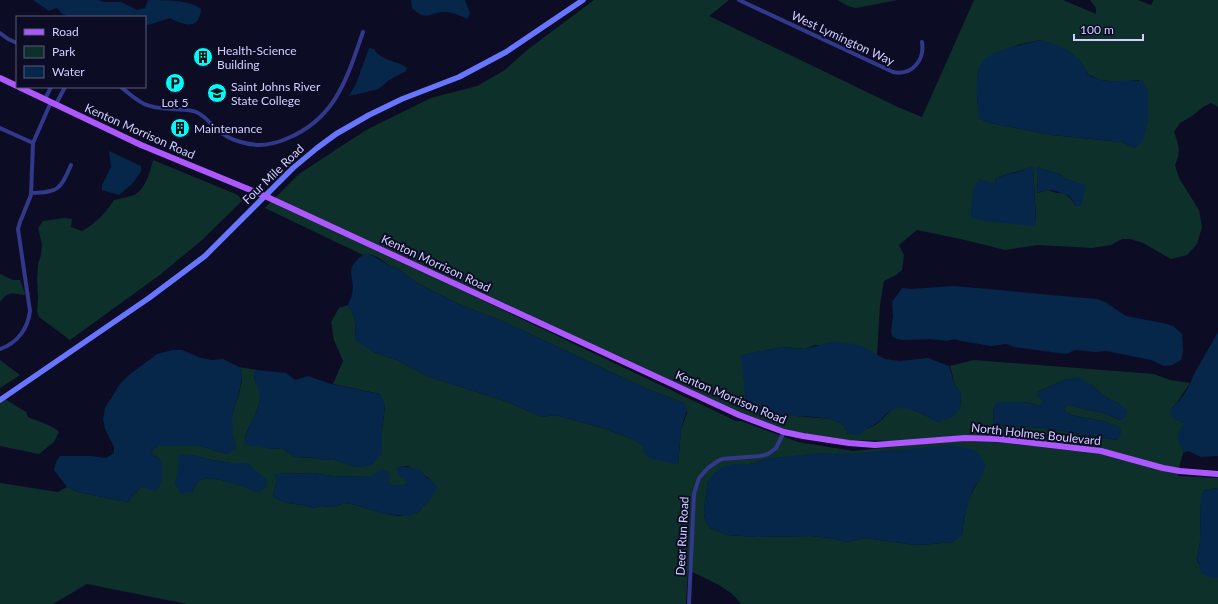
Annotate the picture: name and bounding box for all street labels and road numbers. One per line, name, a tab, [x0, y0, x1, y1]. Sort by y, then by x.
street label: West Lymington Way	[789, 8, 898, 69]
street label: Kenton Morrison Road	[83, 100, 197, 162]
street label: Four Mile Road	[239, 141, 307, 207]
street label: Kenton Morrison Road	[379, 231, 493, 295]
street label: Kenton Morrison Road	[673, 367, 789, 427]
street label: North Holmes Boulevard	[970, 420, 1102, 448]
street label: Deer Run Road	[672, 496, 692, 576]

